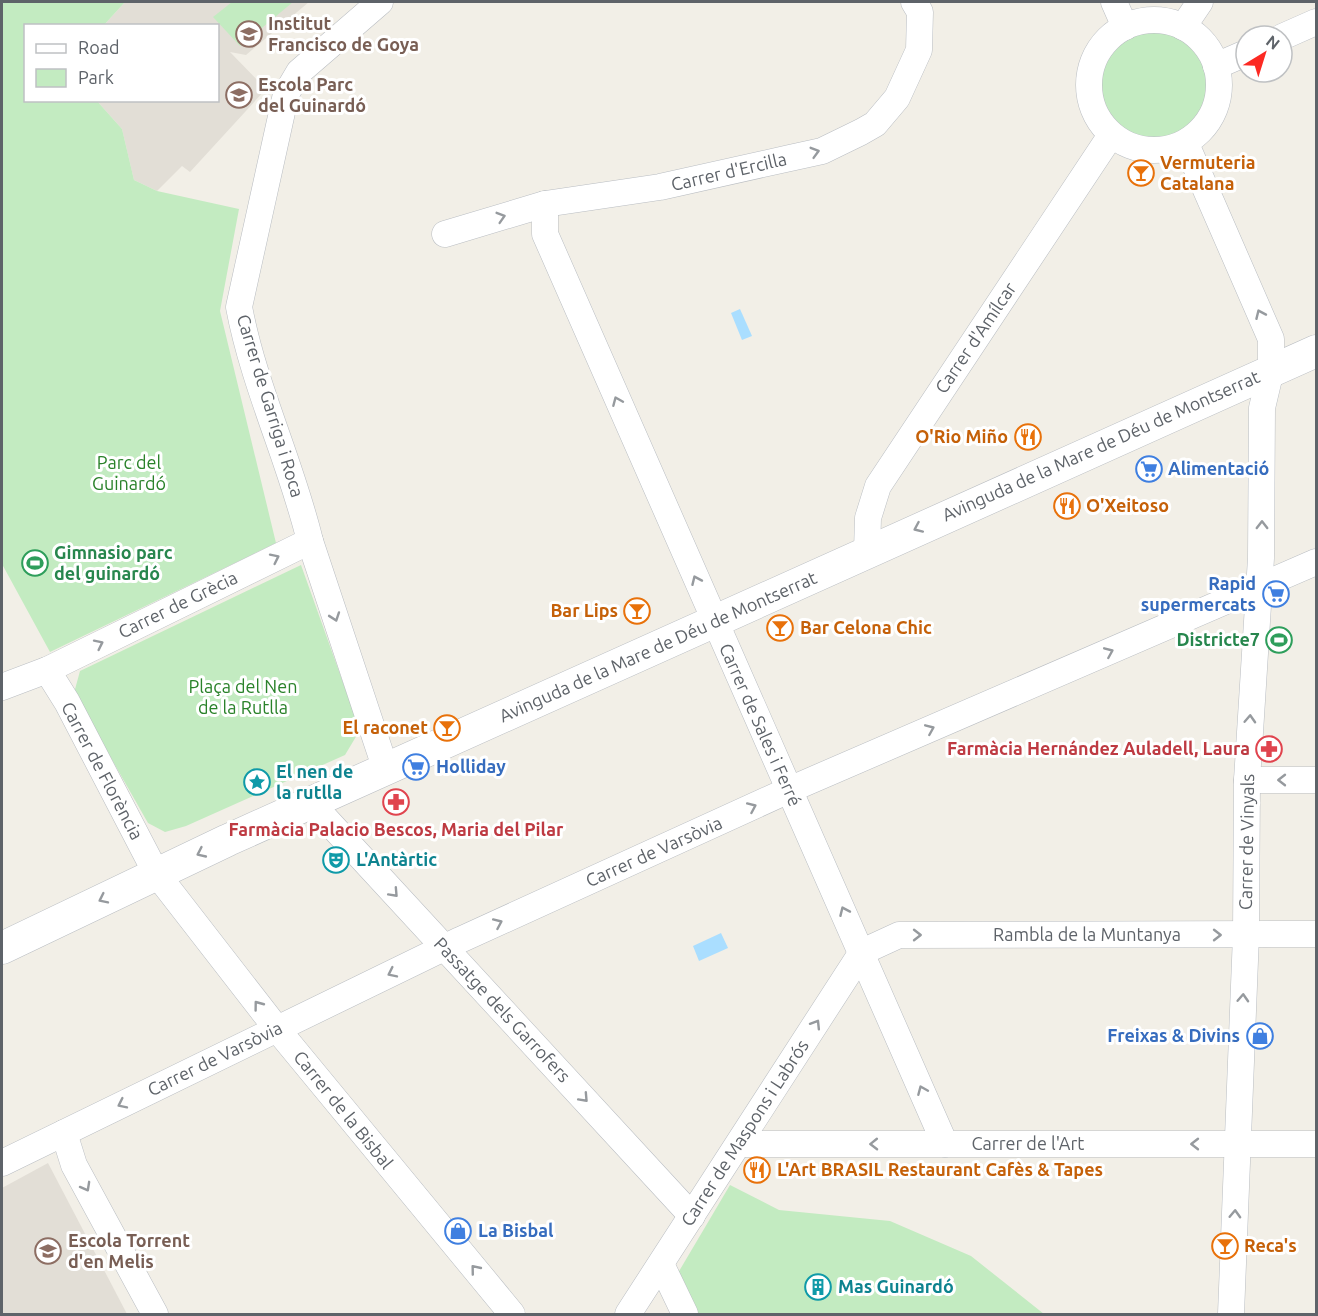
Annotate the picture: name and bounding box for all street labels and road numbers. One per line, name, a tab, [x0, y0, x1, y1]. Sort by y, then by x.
street label: Carrer d'Ercilla	[669, 148, 789, 194]
street label: Carrer d'Amílcar	[931, 278, 1020, 397]
street label: Carrer de Garriga i Roca	[234, 312, 308, 500]
street label: Avinguda de la Mare de Déu de Montserrat	[939, 366, 1262, 524]
street label: Carrer de Grècia	[115, 567, 240, 642]
street label: Avinguda de la Mare de Déu de Montserrat	[496, 567, 819, 725]
street label: Carrer de Sales i Ferré	[716, 640, 806, 809]
street label: Carrer de Florència	[58, 698, 148, 843]
street label: Carrer de Vinyals	[1235, 773, 1257, 910]
street label: Carrer de Varsòvia	[582, 812, 725, 890]
street label: Rambla de la Muntanya	[993, 924, 1181, 944]
street label: Passatge dels Garrofers	[431, 933, 575, 1086]
street label: Carrer de Varsòvia	[144, 1017, 285, 1099]
street label: Carrer de Maspons i Labrós	[676, 1035, 812, 1229]
street label: Carrer de la Bisbal	[290, 1046, 398, 1172]
street label: Carrer de l'Art	[972, 1133, 1084, 1153]

